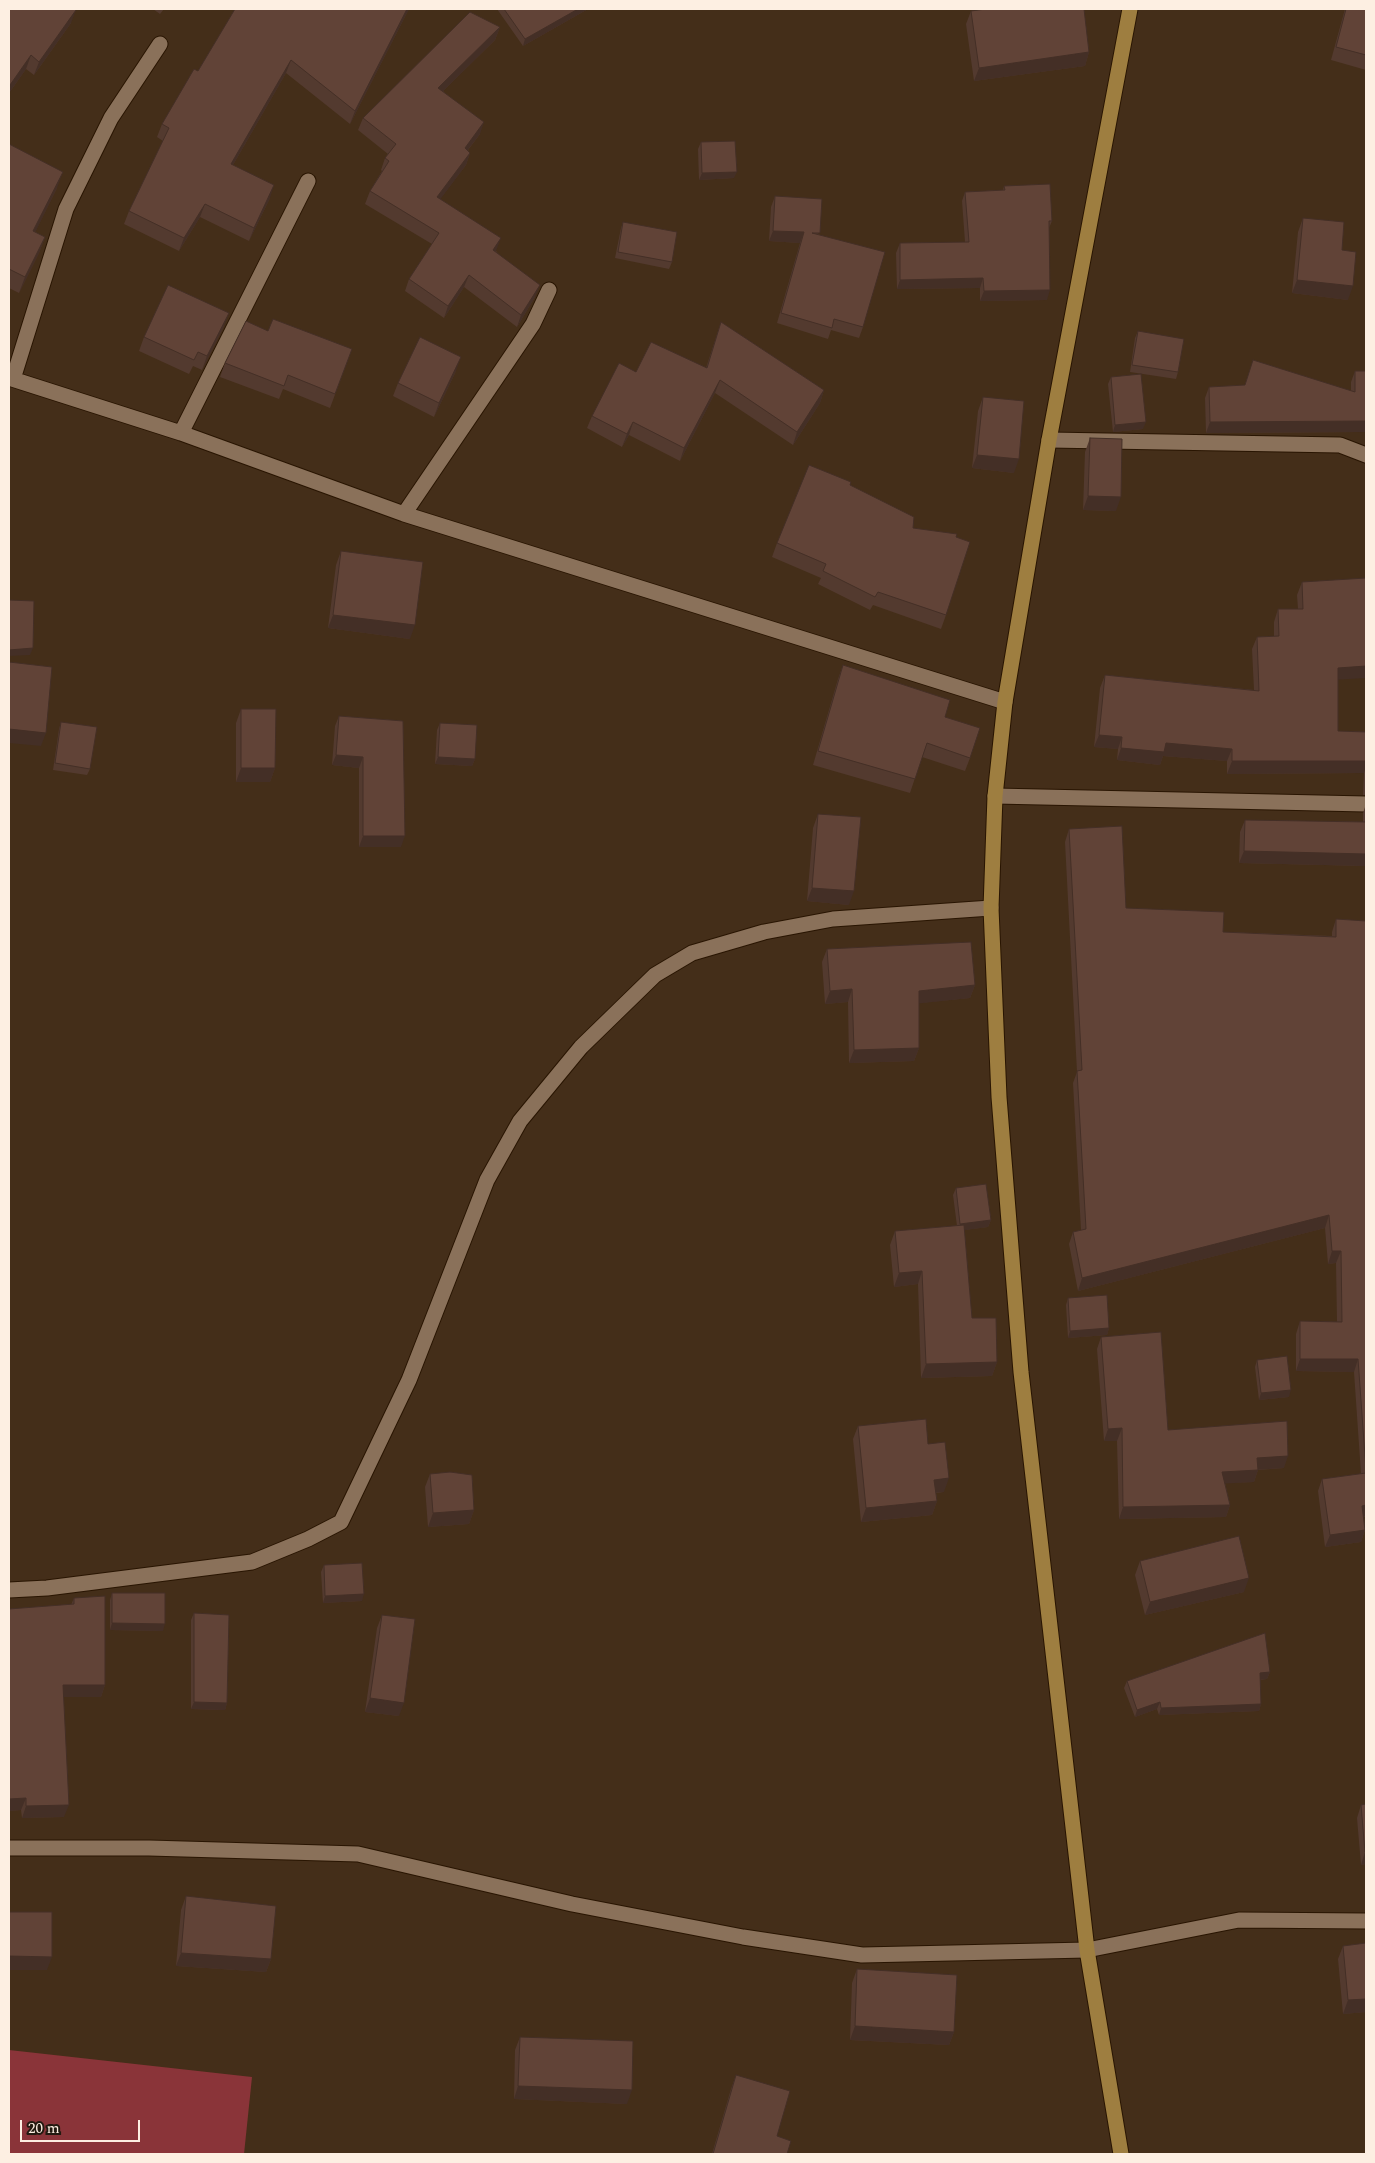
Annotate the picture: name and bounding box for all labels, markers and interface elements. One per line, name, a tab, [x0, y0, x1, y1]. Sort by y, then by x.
scale bar	[22, 2110, 142, 2142]
text: 20 m	[28, 2117, 60, 2140]

